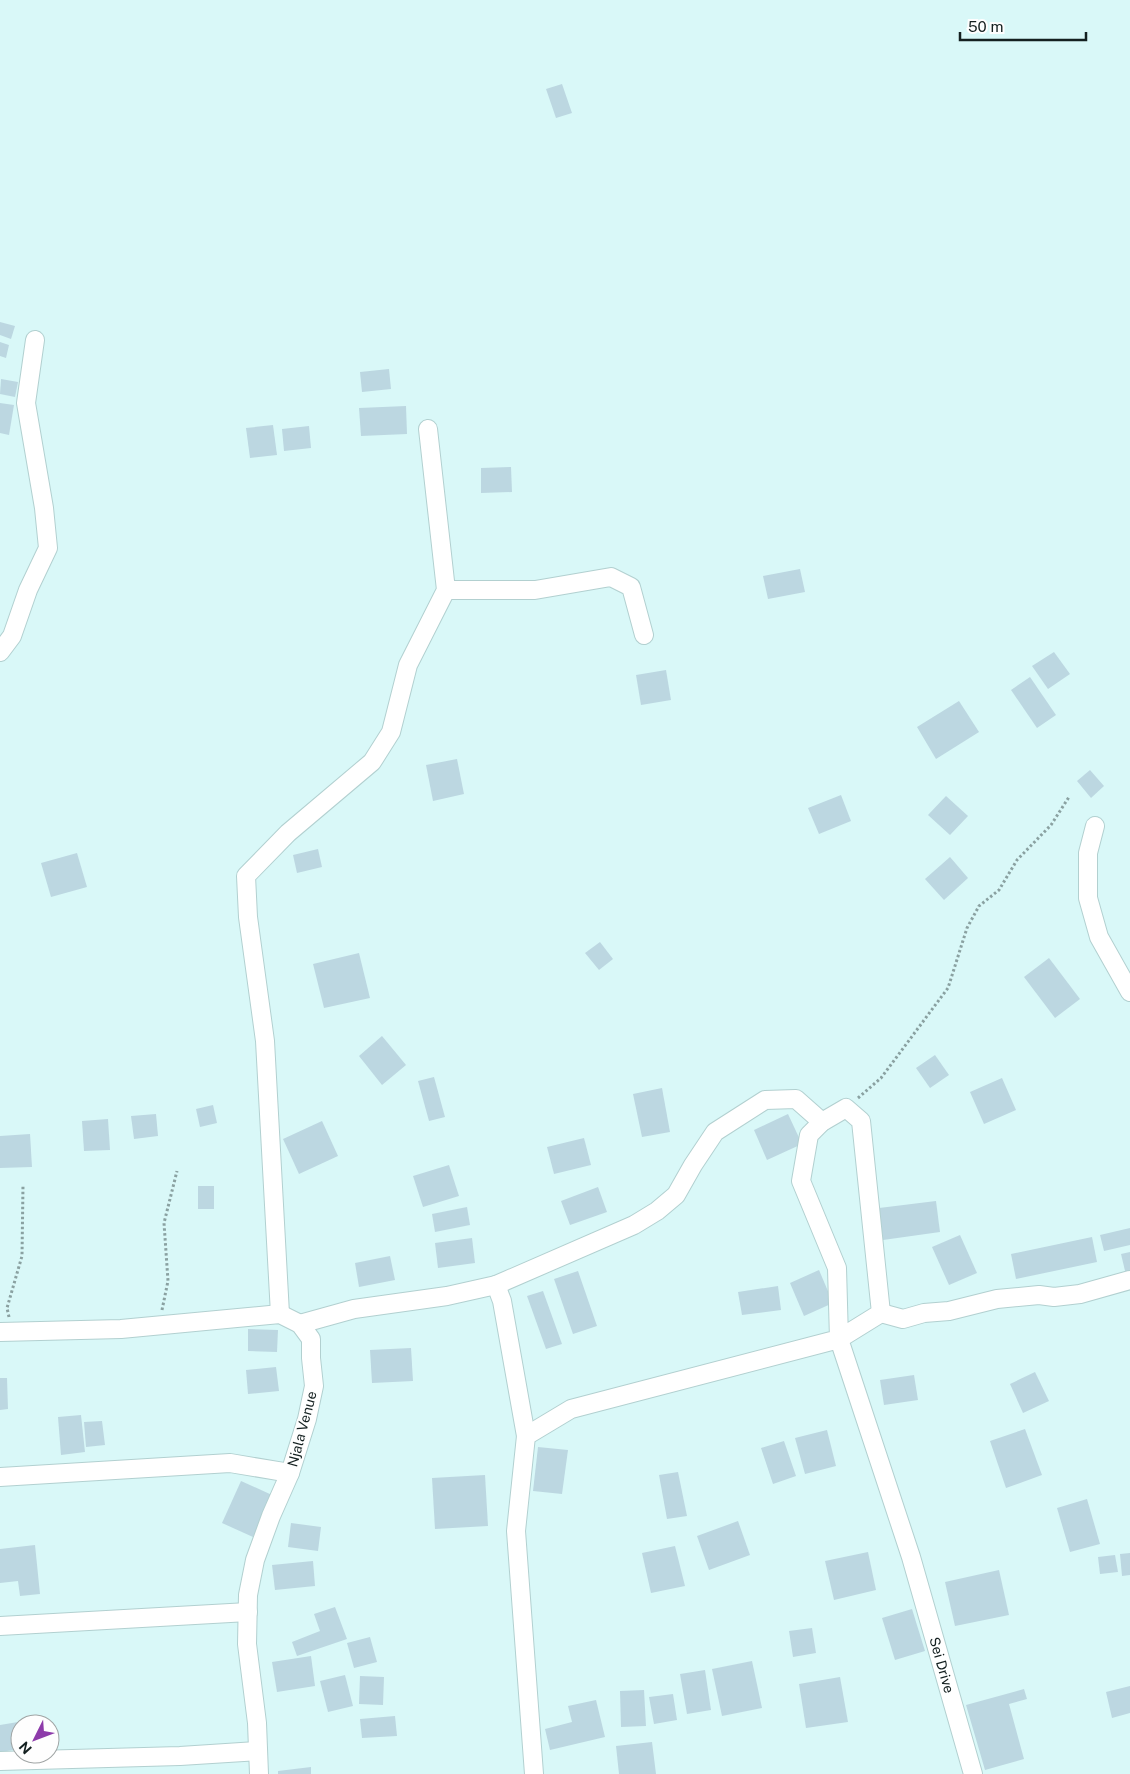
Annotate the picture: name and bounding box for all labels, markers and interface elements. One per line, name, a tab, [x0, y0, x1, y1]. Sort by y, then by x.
scale bar	[960, 10, 1086, 42]
text: 50 m	[968, 18, 1003, 35]
street label: Njala Venue	[284, 1389, 320, 1469]
street label: Sei Drive	[926, 1635, 958, 1695]
north arrow	[10, 1714, 60, 1764]
text: N	[16, 1738, 35, 1757]

